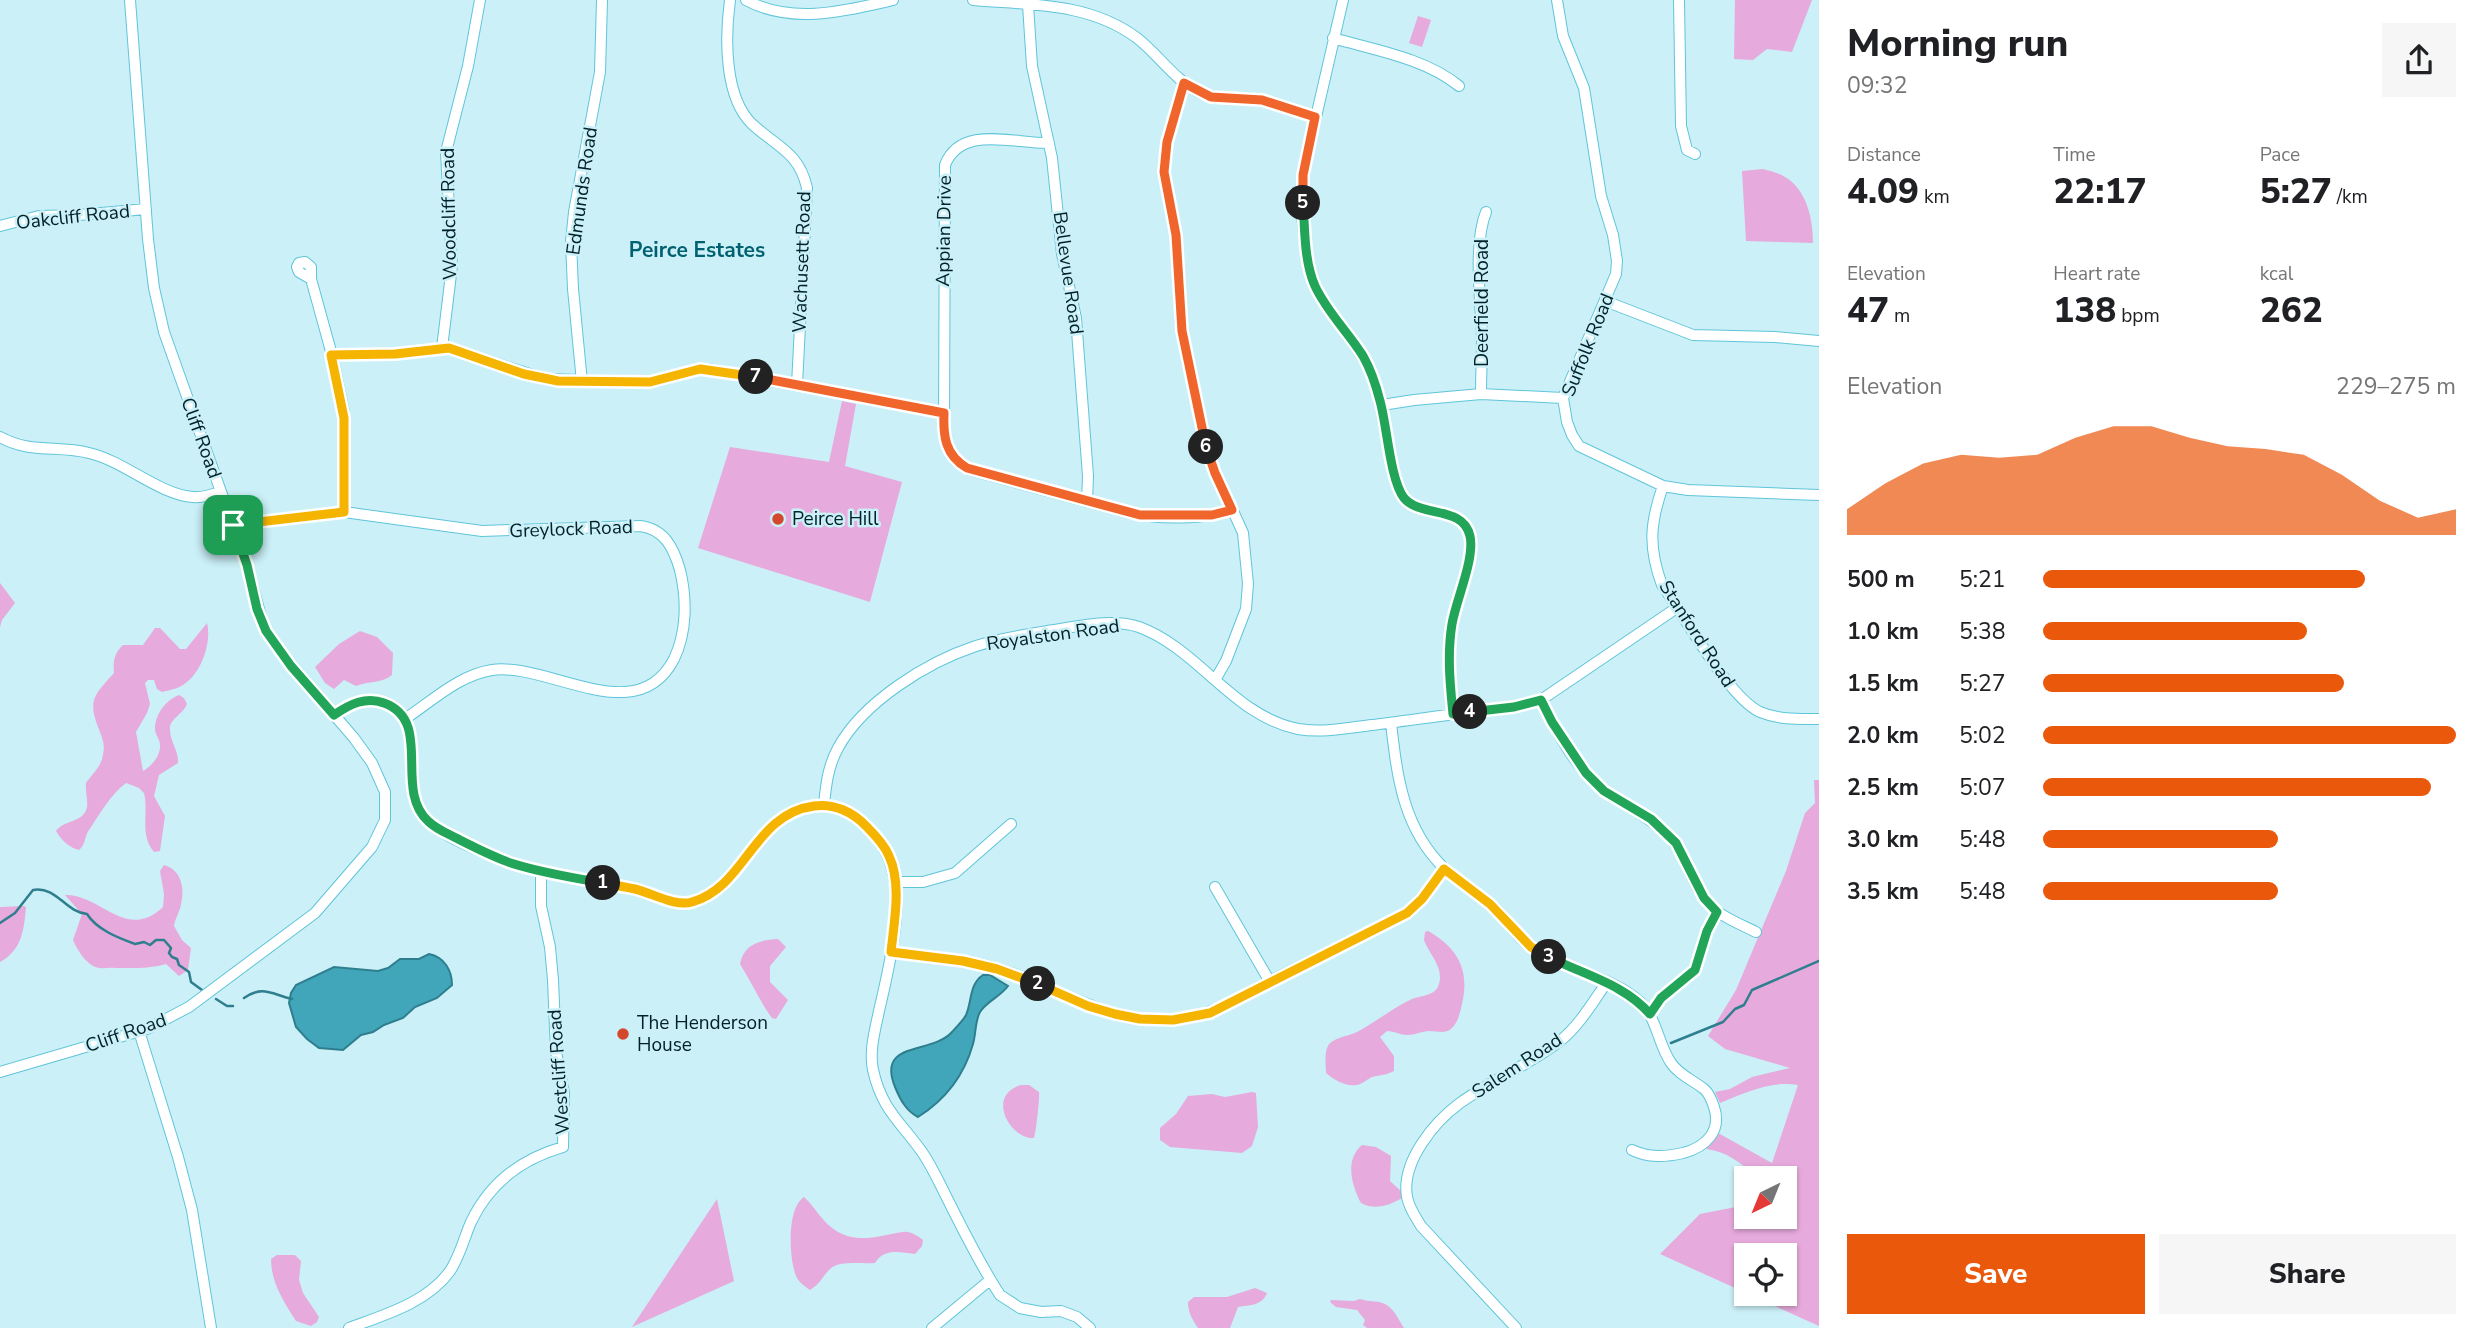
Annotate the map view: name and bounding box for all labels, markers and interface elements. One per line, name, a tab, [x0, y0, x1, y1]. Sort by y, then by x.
text: Morning run	[1847, 18, 2068, 69]
button: share	[2382, 23, 2456, 97]
text: 09:32	[1847, 70, 1907, 101]
street label: Edmunds Road	[560, 125, 604, 257]
text: Distance	[1847, 142, 1921, 168]
text: Time	[2053, 142, 2096, 168]
text: Pace	[2260, 142, 2300, 168]
street label: Woodcliff Road	[435, 148, 463, 280]
text: 4.09	[1847, 168, 1919, 215]
text: 22:17	[2053, 168, 2146, 215]
text: 5:27	[2260, 168, 2332, 215]
street label: Appian Drive	[930, 175, 958, 287]
text: km	[1919, 184, 1950, 210]
text: /km	[2332, 184, 2368, 210]
pin: 5	[1286, 186, 1320, 220]
text: 5	[1297, 189, 1308, 215]
street label: Wachusett Road	[787, 191, 817, 333]
street label: Oakcliff Road	[15, 198, 131, 236]
street label: Bellevue Road	[1047, 210, 1089, 336]
district label: Peirce Estates	[629, 236, 765, 264]
street label: Deerfield Road	[1469, 239, 1495, 367]
text: Elevation	[1847, 261, 1926, 287]
text: Heart rate	[2053, 261, 2140, 287]
text: kcal	[2260, 261, 2293, 287]
text: 47	[1847, 287, 1889, 334]
text: 138	[2053, 287, 2116, 334]
text: 262	[2260, 287, 2323, 334]
street label: Suffolk Road	[1555, 290, 1621, 400]
text: m	[1889, 303, 1910, 329]
text: bpm	[2116, 303, 2160, 329]
pin: 7	[738, 360, 774, 394]
text: 7	[750, 363, 761, 389]
text: Elevation	[1847, 371, 1942, 402]
text: 229–275 m	[2336, 371, 2456, 402]
street label: Cliff Road	[174, 394, 228, 482]
pin: 6	[1188, 430, 1224, 464]
text: 6	[1200, 433, 1211, 459]
pin	[203, 495, 263, 555]
icon: arrive	[214, 506, 252, 544]
place label: Peirce Hill	[792, 506, 879, 532]
marker: Peirce Hill	[770, 511, 786, 527]
street label: Greylock Road	[509, 514, 633, 544]
text: 500 m	[1847, 564, 1915, 595]
text: 5:21	[1959, 564, 2006, 595]
street label: Stanford Road	[1653, 575, 1741, 693]
street label: Royalston Road	[985, 613, 1121, 657]
text: 1.0 km	[1847, 616, 1919, 647]
text: 5:38	[1959, 616, 2006, 647]
text: 1.5 km	[1847, 668, 1919, 699]
text: 5:27	[1959, 668, 2006, 699]
pin: 4	[1452, 694, 1488, 730]
text: 4	[1464, 698, 1475, 724]
text: 2.0 km	[1847, 720, 1919, 751]
text: 5:02	[1959, 720, 2006, 751]
text: 2.5 km	[1847, 772, 1919, 803]
text: 5:07	[1959, 772, 2006, 803]
text: 3.0 km	[1847, 824, 1919, 855]
text: 5:48	[1959, 824, 2006, 855]
pin: 1	[586, 866, 620, 900]
text: 1	[597, 869, 608, 895]
text: 3.5 km	[1847, 876, 1919, 907]
text: 5:48	[1959, 876, 2006, 907]
pin: 3	[1532, 940, 1566, 974]
text: 3	[1543, 943, 1554, 969]
pin: 2	[1020, 967, 1056, 1002]
text: 2	[1032, 970, 1043, 996]
street label: Cliff Road	[82, 1007, 170, 1059]
street label: Westcliff Road	[542, 1008, 576, 1136]
place label: The Henderson House	[637, 1010, 768, 1058]
marker: The Henderson House	[615, 1026, 631, 1042]
street label: Salem Road	[1467, 1027, 1567, 1105]
north arrow	[1734, 1166, 1797, 1228]
map controls	[1734, 1166, 1797, 1306]
button: Save	[1847, 1234, 2145, 1314]
button: Share	[2159, 1234, 2456, 1314]
button: locate	[1734, 1243, 1797, 1306]

